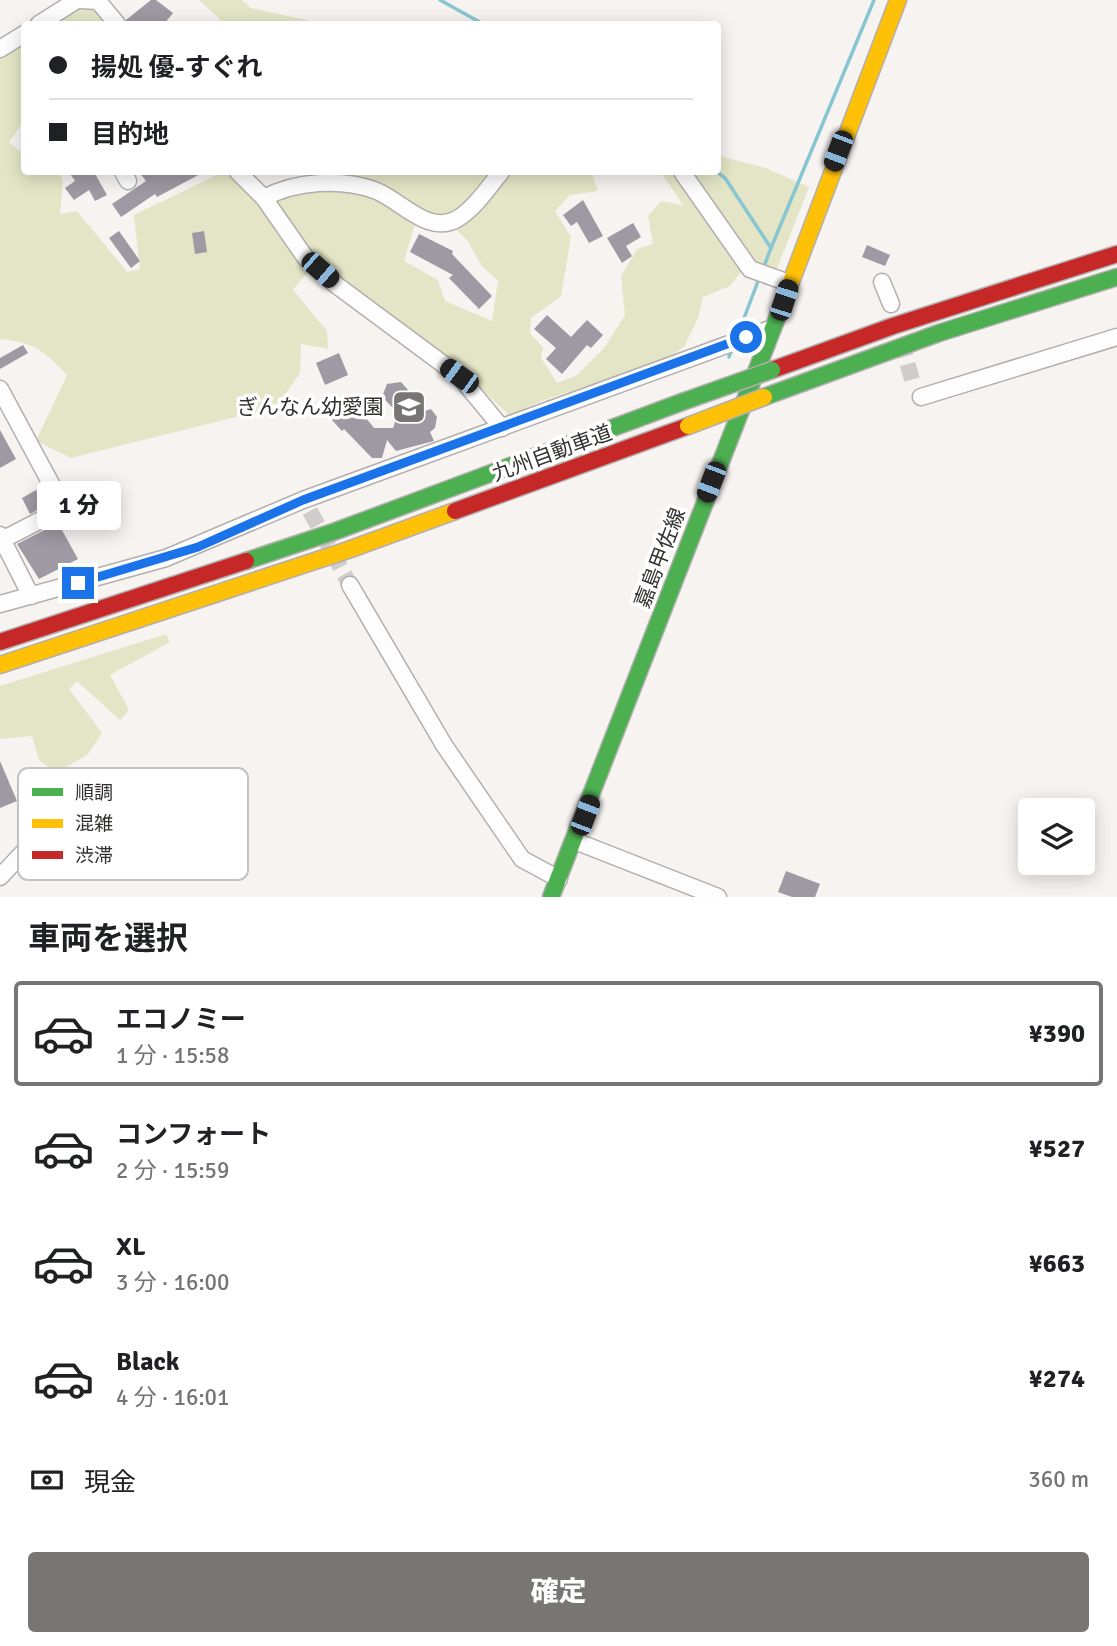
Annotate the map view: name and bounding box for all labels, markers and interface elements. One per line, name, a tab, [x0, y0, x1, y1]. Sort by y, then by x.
text: 揚処 優-すぐれ	[91, 52, 263, 84]
text: 目的地	[91, 119, 169, 151]
car	[821, 128, 856, 174]
car	[298, 248, 343, 292]
car	[768, 277, 801, 323]
route start	[730, 321, 762, 353]
car	[436, 355, 483, 397]
school or university icon: ぎんなん幼愛園	[390, 388, 428, 426]
place label: ぎんなん幼愛園	[237, 394, 384, 420]
street label: 九州自動車道	[488, 419, 616, 487]
car	[694, 459, 729, 505]
callout: 1 分	[36, 482, 120, 530]
text: 1 分	[59, 491, 99, 520]
street label: 嘉島甲佐線	[629, 504, 691, 612]
route end	[62, 567, 94, 599]
legend	[18, 768, 248, 880]
text: 順調	[75, 781, 113, 805]
car	[568, 792, 603, 838]
map controls	[1018, 798, 1095, 875]
button: layers	[1018, 798, 1095, 875]
text: 混雑	[75, 812, 113, 836]
text: 渋滞	[75, 844, 113, 868]
text: 車両を選択	[28, 919, 188, 958]
icon: car	[32, 1002, 95, 1065]
text: エコノミー	[116, 1004, 246, 1036]
text: ¥390	[1029, 1018, 1085, 1050]
text: 1 分 · 15:58	[116, 1041, 229, 1070]
icon: car	[32, 1117, 95, 1180]
text: コンフォート	[116, 1119, 271, 1151]
text: ¥527	[1029, 1133, 1085, 1165]
text: 2 分 · 15:59	[116, 1156, 229, 1185]
text: XL	[116, 1231, 146, 1263]
icon: car	[32, 1232, 95, 1295]
text: ¥663	[1029, 1248, 1085, 1280]
text: 3 分 · 16:00	[116, 1268, 229, 1297]
text: Black	[116, 1346, 179, 1378]
icon: car	[32, 1347, 95, 1410]
text: ¥274	[1029, 1363, 1085, 1395]
text: 4 分 · 16:01	[116, 1383, 229, 1412]
icon: cash	[28, 1461, 66, 1499]
text: 360 m	[1028, 1465, 1089, 1494]
text: 現金	[84, 1467, 136, 1499]
button: 確定	[28, 1552, 1089, 1632]

